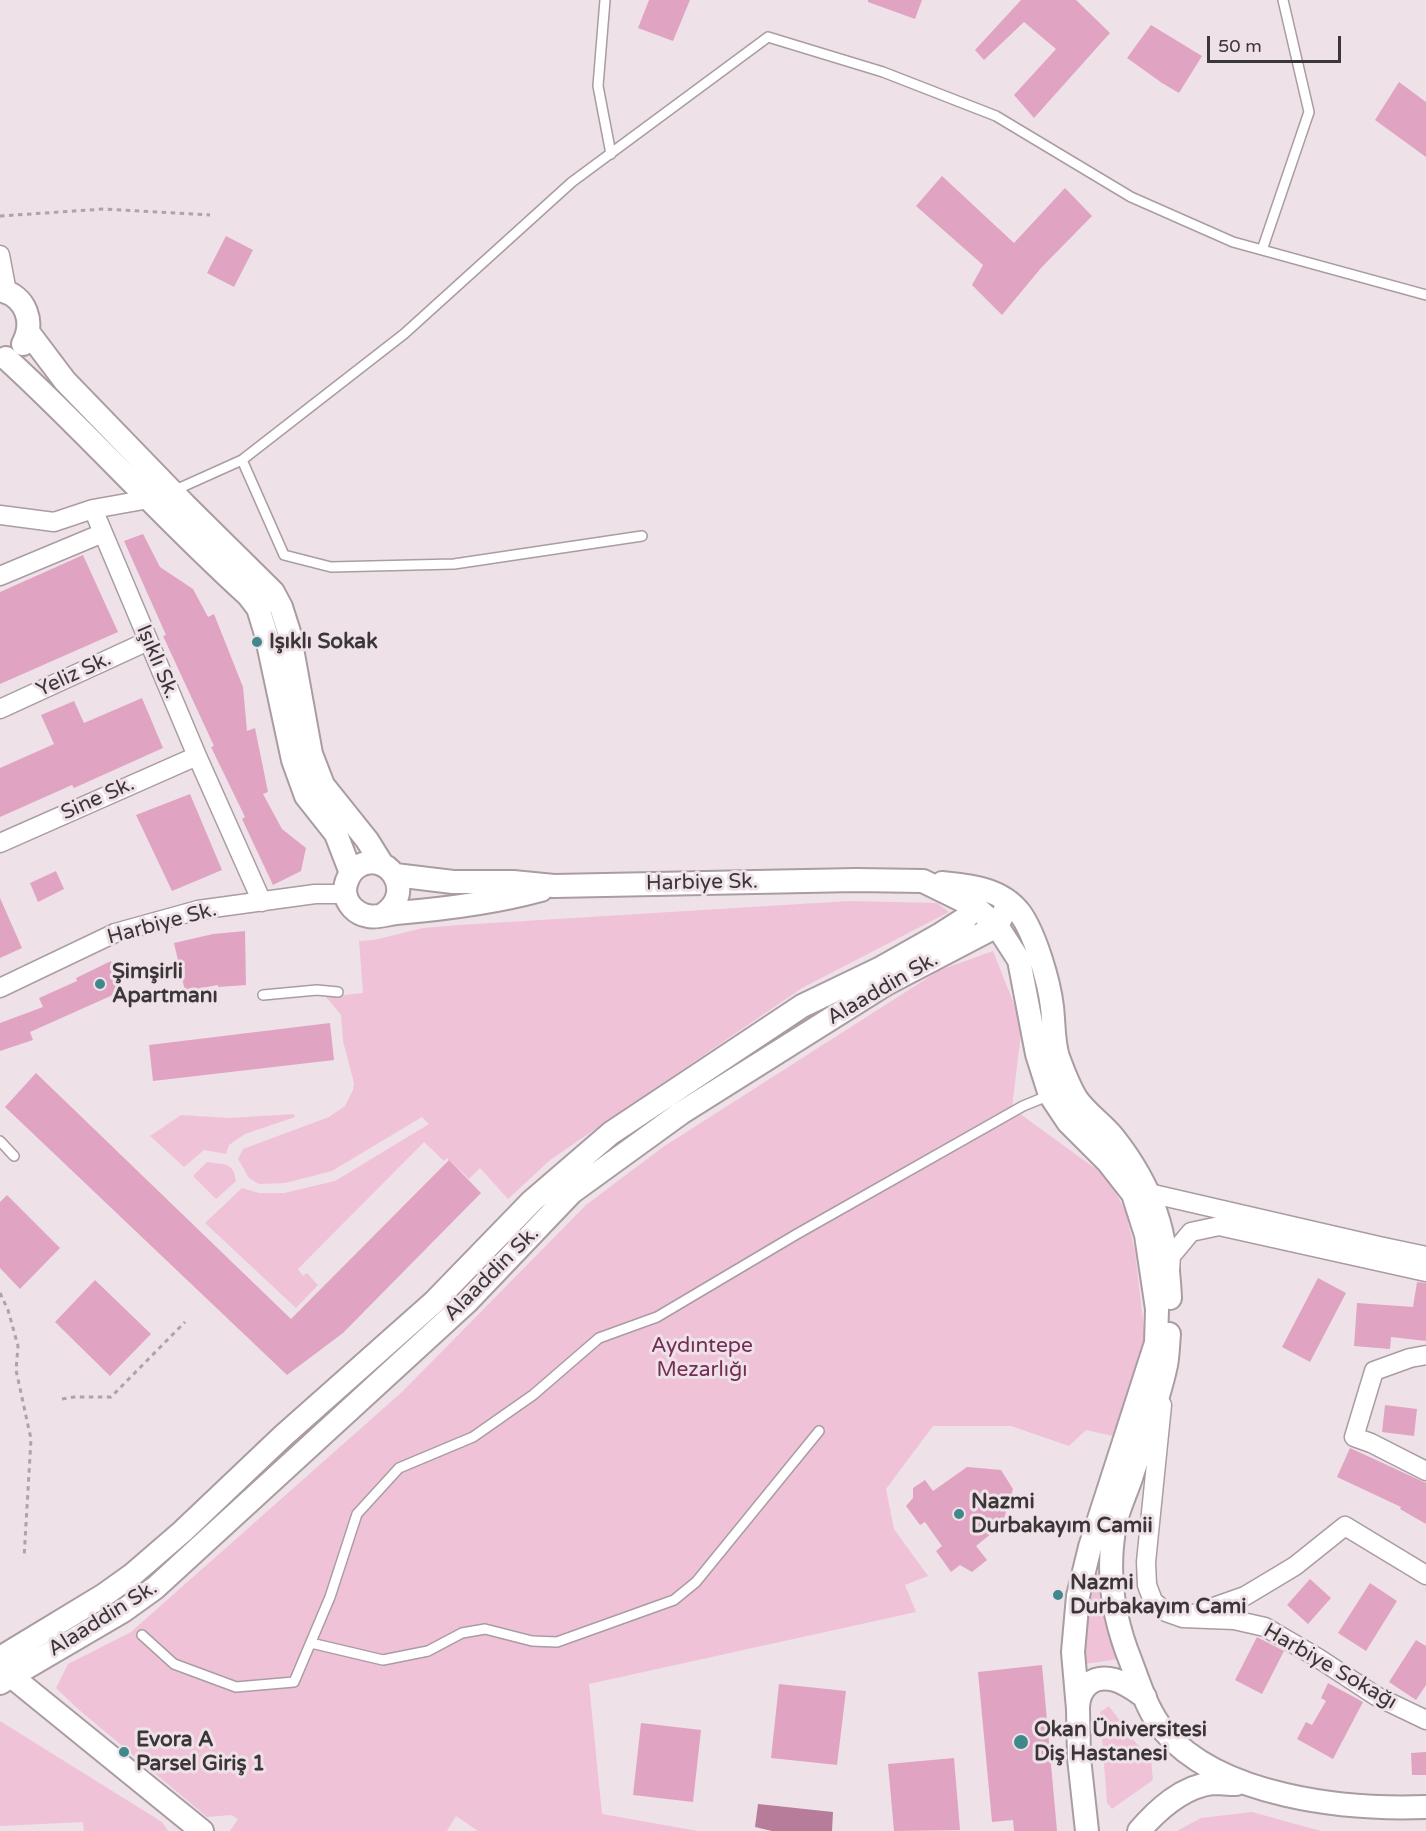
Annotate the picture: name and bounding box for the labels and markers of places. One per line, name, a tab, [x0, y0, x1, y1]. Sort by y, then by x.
place label: Işıklı Sokak	[269, 629, 378, 655]
marker: Işıklı Sokak	[250, 635, 264, 649]
place label: Şimşirli Apartmanı	[112, 959, 218, 1009]
marker: Şimşirli Apartmanı	[93, 977, 107, 991]
place label: Nazmi Durbakayım Camii	[971, 1489, 1153, 1539]
marker: Nazmi Durbakayım Camii	[952, 1507, 966, 1521]
place label: Nazmi Durbakayım Cami	[1070, 1570, 1246, 1620]
marker: Nazmi Durbakayım Cami	[1051, 1588, 1065, 1602]
place label: Okan Üniversitesi Diş Hastanesi	[1034, 1717, 1207, 1767]
place label: Evora A Parsel Giriş 1	[136, 1727, 265, 1777]
marker: Okan Üniversitesi Diş Hastanesi	[1012, 1733, 1030, 1751]
marker: Evora A Parsel Giriş 1	[117, 1745, 131, 1759]

